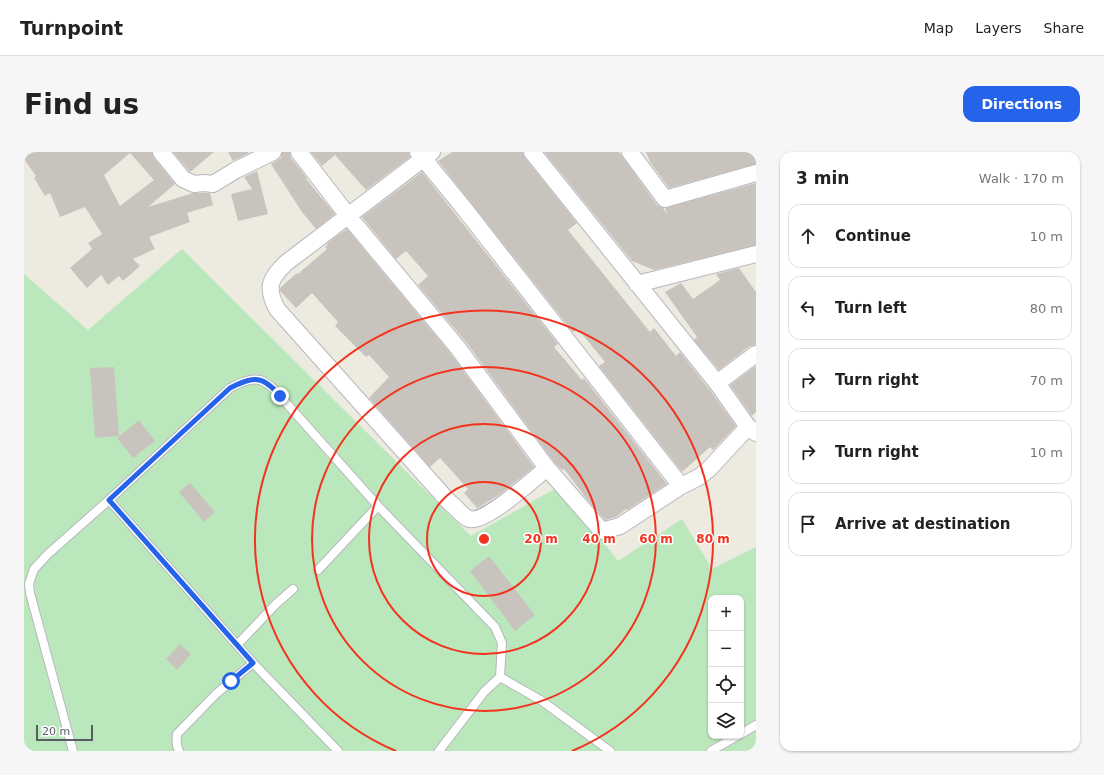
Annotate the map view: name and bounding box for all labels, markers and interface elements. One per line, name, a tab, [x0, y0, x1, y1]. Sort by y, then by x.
text: Turnpoint	[20, 17, 123, 39]
text: Map	[924, 20, 953, 36]
text: Layers	[975, 20, 1022, 36]
text: Share	[1044, 20, 1084, 36]
button: Directions	[963, 86, 1080, 122]
text: Find us	[24, 88, 139, 121]
text: 3 min	[796, 168, 849, 188]
text: Walk · 170 m	[979, 171, 1064, 186]
icon: ahead	[797, 225, 819, 247]
text: Continue	[835, 227, 911, 245]
text: 10 m	[1030, 229, 1063, 244]
icon: left	[797, 297, 819, 319]
text: Turn left	[835, 299, 907, 317]
text: 80 m	[1030, 301, 1063, 316]
icon: right	[797, 369, 819, 391]
text: Turn right	[835, 371, 919, 389]
text: 70 m	[1030, 373, 1063, 388]
route end	[271, 387, 289, 405]
icon: right	[797, 441, 819, 463]
text: Turn right	[835, 443, 919, 461]
text: 10 m	[1030, 445, 1063, 460]
icon: arrive	[797, 513, 819, 535]
text: Arrive at destination	[835, 515, 1010, 533]
centre of rings	[477, 532, 491, 546]
text: 20 m	[524, 532, 558, 546]
text: 40 m	[582, 532, 616, 546]
text: 60 m	[639, 532, 673, 546]
text: 80 m	[696, 532, 730, 546]
map controls	[708, 595, 744, 739]
button: +	[708, 595, 744, 631]
button: −	[708, 631, 744, 667]
button: locate	[708, 667, 744, 703]
route start	[222, 672, 240, 690]
button: layers	[708, 703, 744, 739]
scale bar	[36, 723, 93, 742]
text: 20 m	[42, 725, 70, 738]

